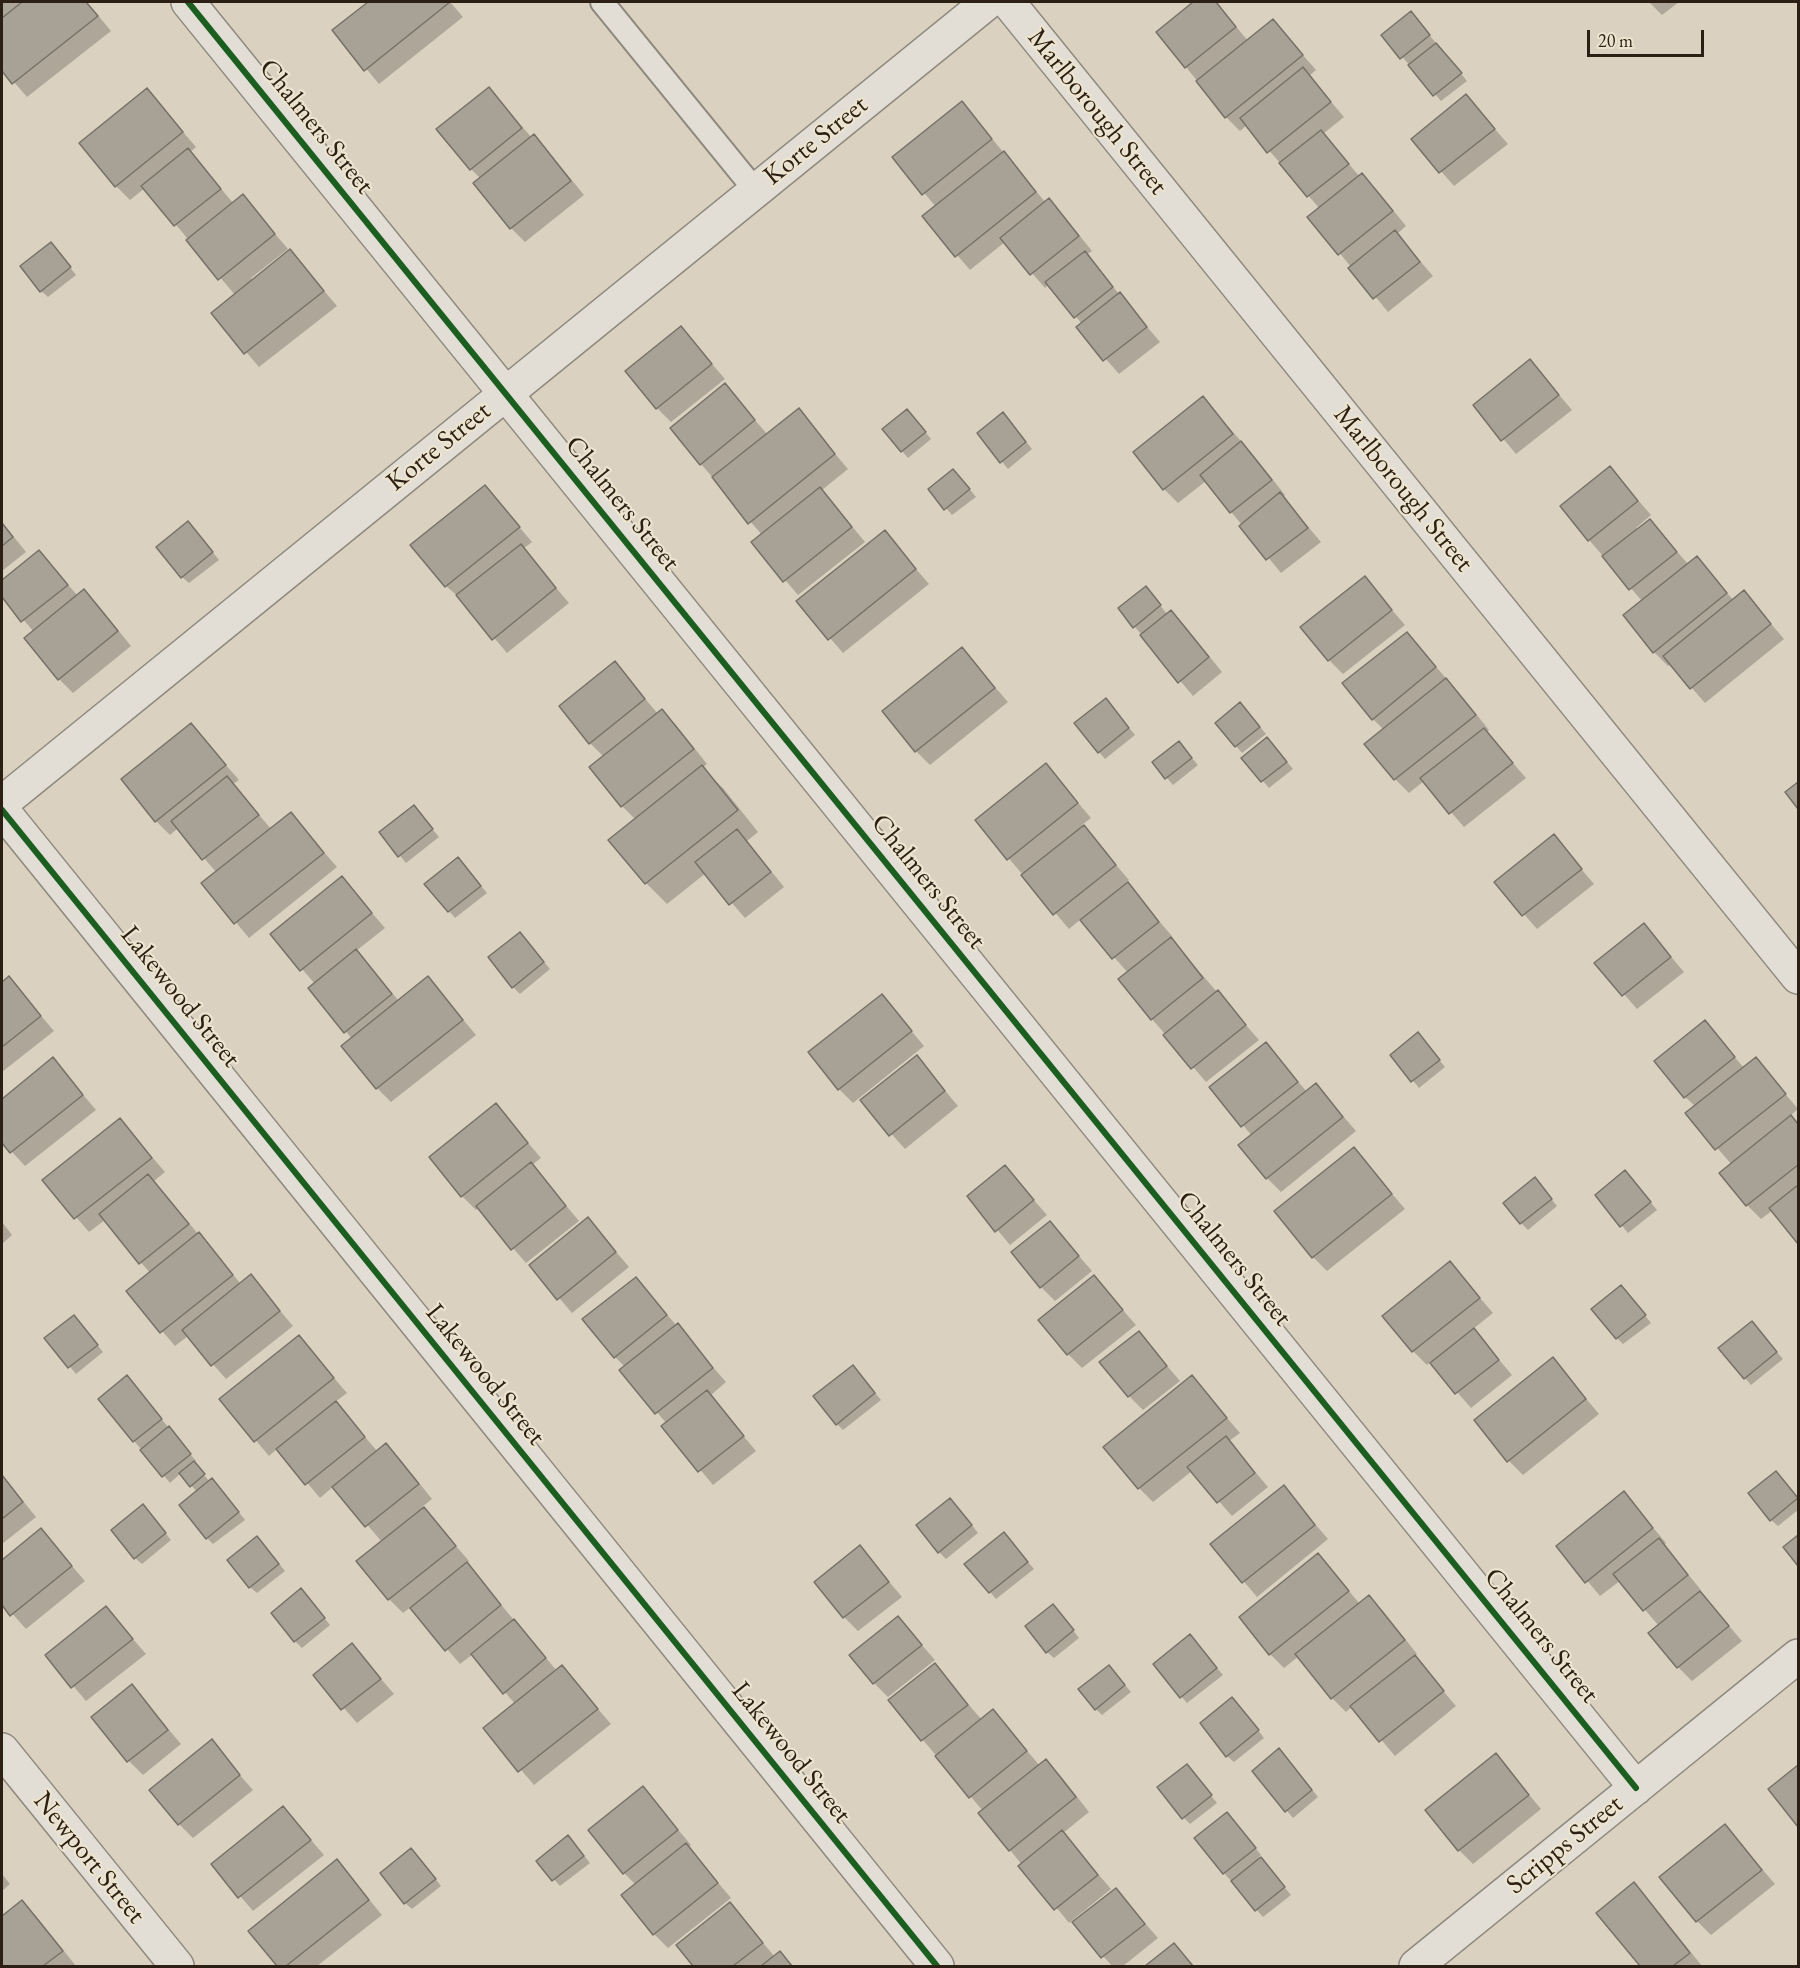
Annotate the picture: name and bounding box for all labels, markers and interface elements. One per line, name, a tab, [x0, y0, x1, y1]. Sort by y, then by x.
scale bar	[1590, 18, 1707, 56]
street label: Marlborough Street	[1020, 22, 1174, 202]
text: 20 m	[1598, 29, 1633, 52]
street label: Chalmers Street	[252, 53, 380, 201]
street label: Korte Street	[757, 89, 875, 193]
street label: Korte Street	[380, 395, 498, 499]
street label: Marlborough Street	[1326, 399, 1480, 579]
street label: Chalmers Street	[558, 430, 686, 578]
street label: Chalmers Street	[864, 808, 992, 956]
street label: Lakewood Street	[113, 920, 247, 1074]
street label: Chalmers Street	[1170, 1185, 1298, 1333]
street label: Lakewood Street	[418, 1298, 552, 1452]
street label: Chalmers Street	[1477, 1562, 1605, 1710]
street label: Lakewood Street	[724, 1676, 858, 1830]
street label: Newport Street	[26, 1786, 152, 1930]
street label: Scripps Street	[1500, 1788, 1630, 1902]

